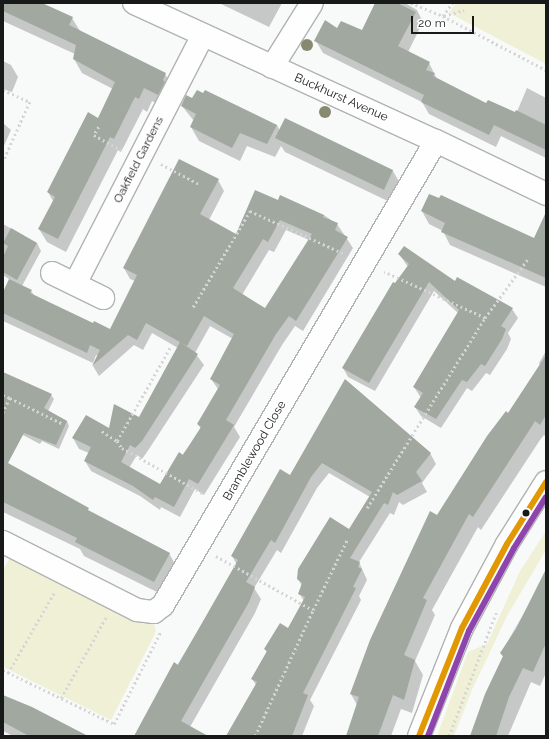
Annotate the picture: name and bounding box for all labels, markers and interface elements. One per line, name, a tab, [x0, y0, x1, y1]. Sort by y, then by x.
scale bar	[413, 8, 476, 34]
text: 20 m	[418, 16, 446, 30]
street label: Buckhurst Avenue	[292, 71, 390, 125]
street label: Oakfield Gardens	[111, 114, 167, 206]
street label: Bramblewood Close	[220, 398, 290, 504]
unlabelled marker	[521, 508, 531, 518]

